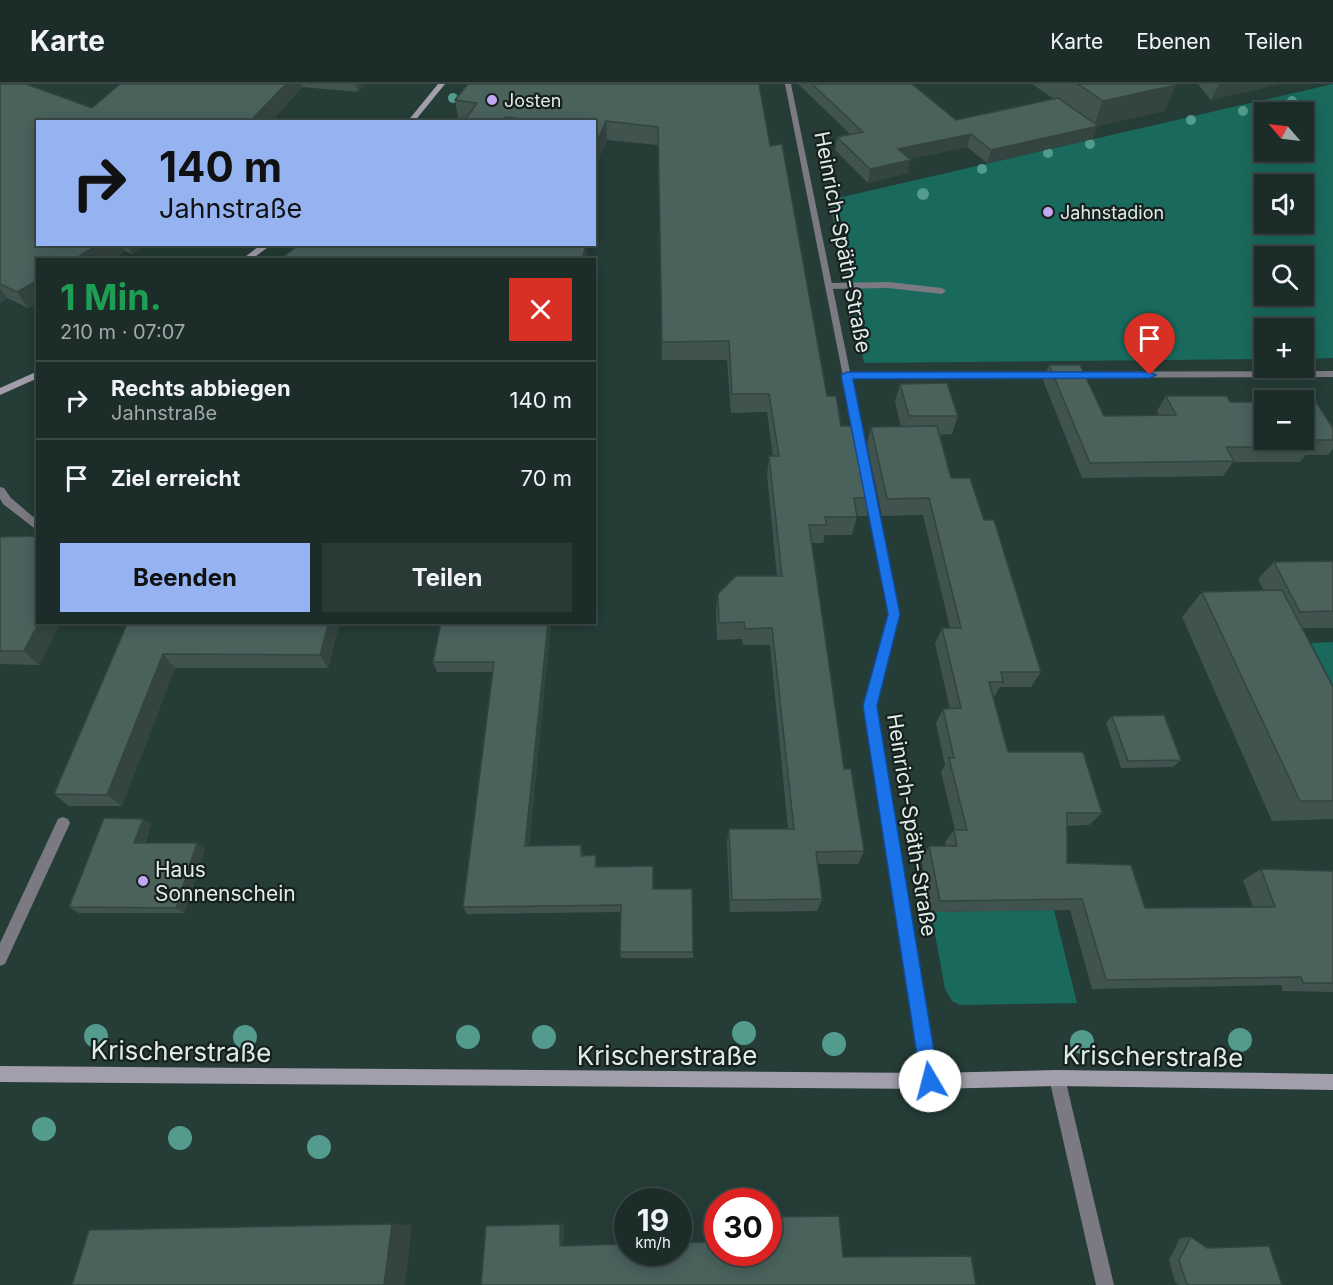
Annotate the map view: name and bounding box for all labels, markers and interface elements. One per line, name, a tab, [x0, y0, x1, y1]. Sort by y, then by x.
text: Karte	[30, 24, 105, 58]
text: Karte	[1050, 29, 1103, 54]
text: Ebenen	[1136, 29, 1211, 54]
text: Teilen	[1244, 29, 1303, 54]
place label: Josten	[504, 90, 561, 111]
marker: Josten	[485, 93, 499, 107]
north arrow	[1254, 102, 1314, 162]
map controls	[1254, 102, 1314, 450]
street label: Heinrich-Späth-Straße	[809, 129, 877, 355]
text: 140 m	[159, 141, 282, 192]
icon: right	[60, 144, 138, 222]
button: sound	[1254, 174, 1314, 234]
text: Jahnstraße	[159, 192, 302, 225]
place label: Jahnstadion	[1060, 202, 1164, 223]
marker: Jahnstadion	[1041, 205, 1055, 219]
button: search	[1254, 246, 1314, 306]
text: 1 Min.	[60, 275, 162, 319]
button: close	[509, 278, 572, 341]
pin	[1124, 313, 1175, 375]
button: +	[1254, 318, 1314, 378]
text: 210 m · 07:07	[60, 320, 185, 344]
icon: arrive	[1133, 322, 1166, 355]
text: Rechts abbiegen	[111, 375, 291, 401]
icon: right	[60, 384, 93, 417]
text: 140 m	[510, 387, 572, 413]
button: −	[1254, 390, 1314, 450]
text: Jahnstraße	[111, 401, 217, 425]
icon: arrive	[60, 462, 93, 495]
text: Ziel erreicht	[111, 465, 240, 491]
text: 70 m	[521, 465, 572, 491]
button: Beenden	[60, 543, 310, 612]
button: Teilen	[322, 543, 572, 612]
street label: Heinrich-Späth-Straße	[882, 712, 942, 938]
place label: Haus Sonnenschein	[155, 857, 296, 906]
marker: Haus Sonnenschein	[136, 874, 150, 888]
street label: Krischerstraße	[90, 1034, 272, 1068]
street label: Krischerstraße	[1062, 1039, 1244, 1073]
street label: Krischerstraße	[577, 1040, 757, 1071]
position arrow	[898, 1049, 962, 1113]
speed limit sign: 30	[704, 1188, 782, 1266]
text: 19	[637, 1202, 669, 1238]
text: km/h	[635, 1233, 671, 1252]

